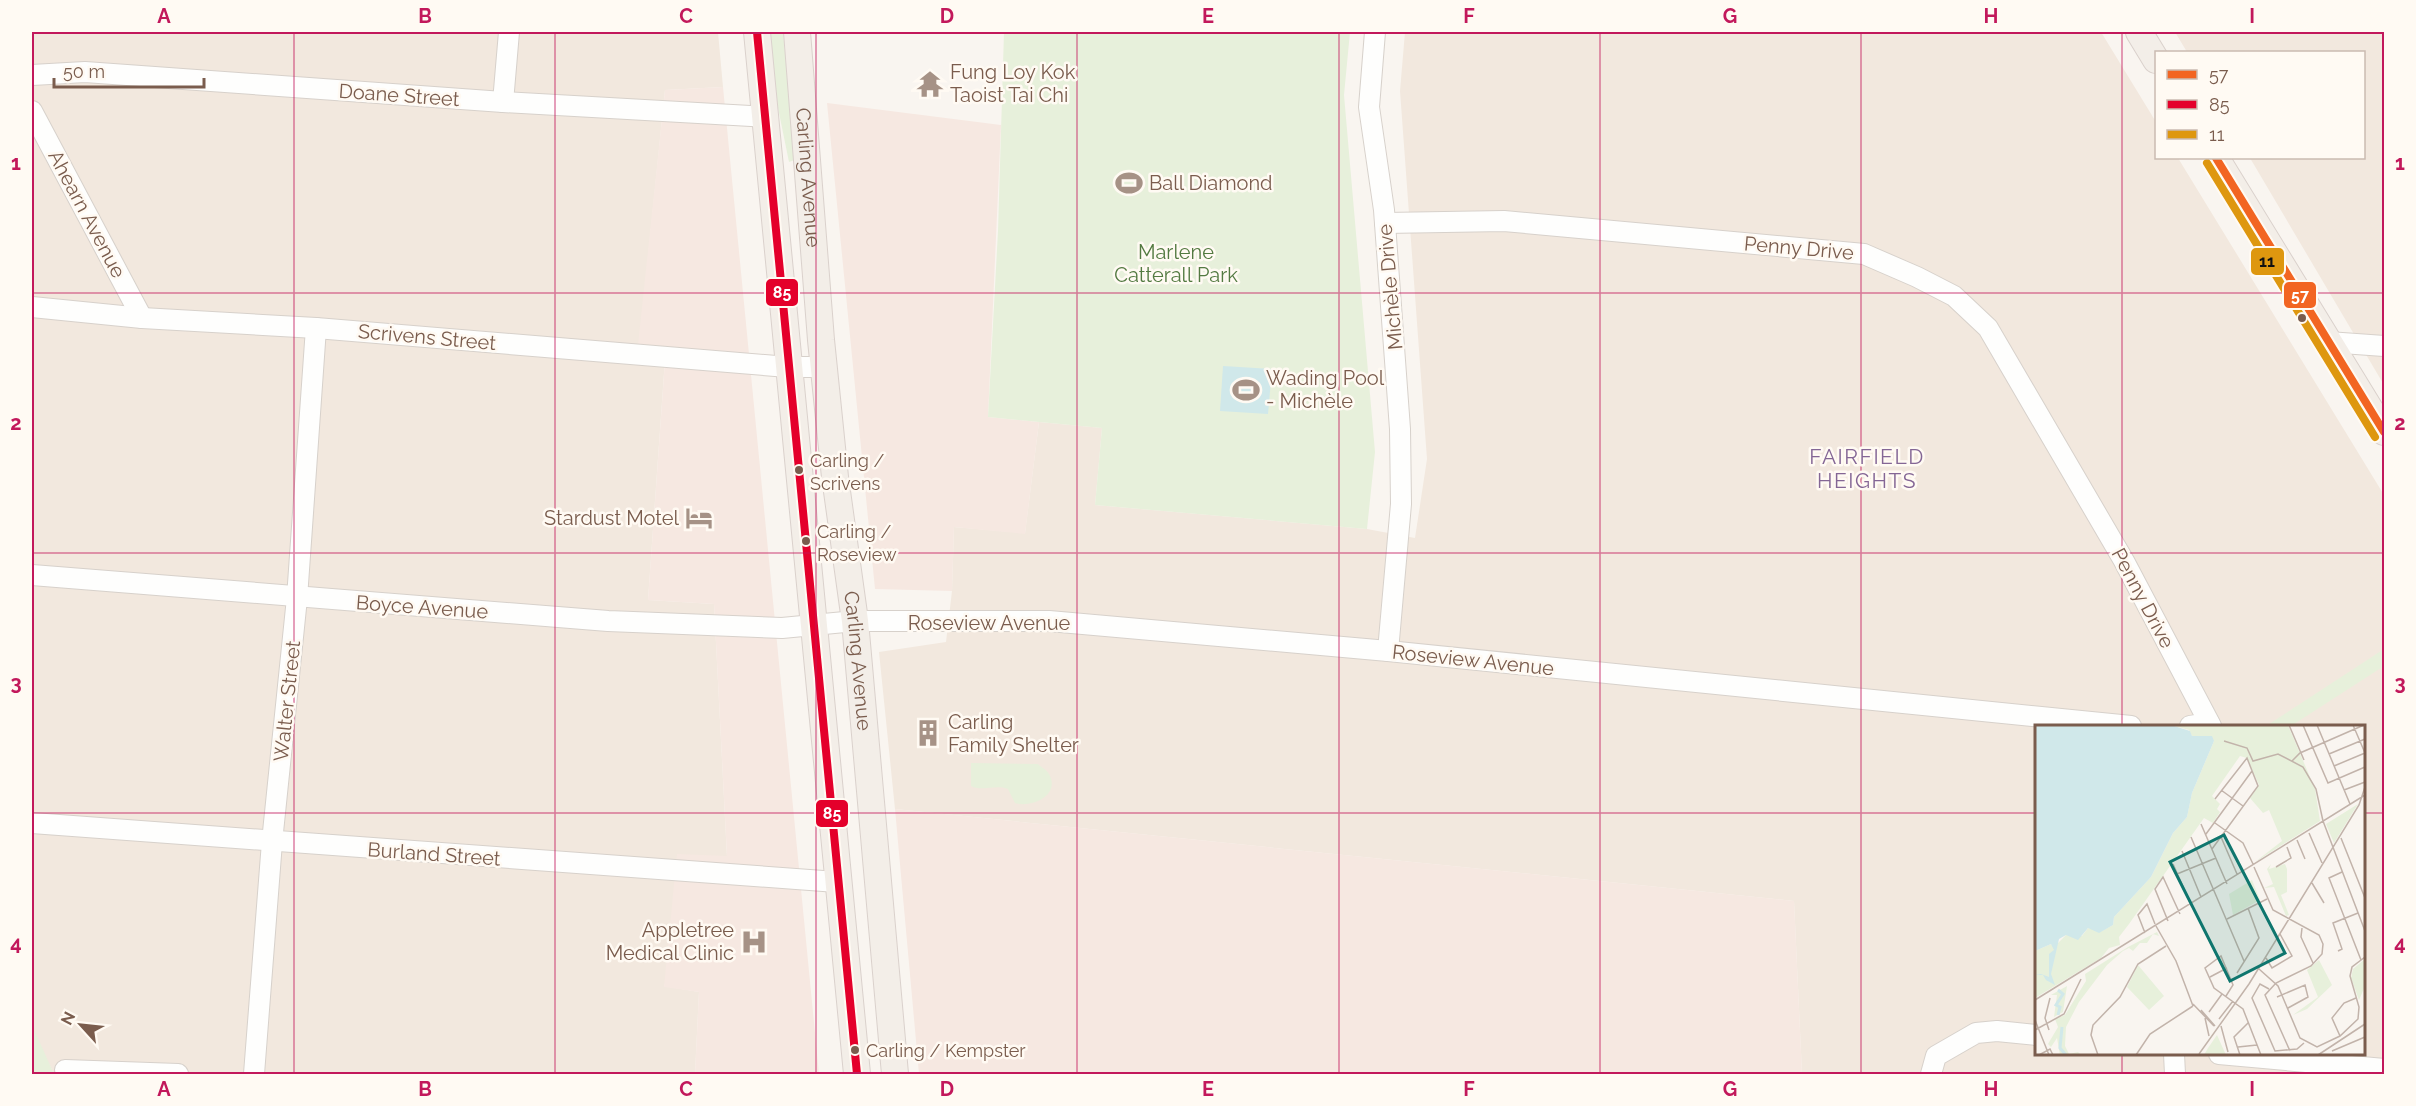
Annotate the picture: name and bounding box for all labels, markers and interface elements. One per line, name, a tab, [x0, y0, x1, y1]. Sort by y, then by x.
text: A	[157, 4, 171, 28]
text: B	[418, 4, 432, 28]
text: C	[679, 4, 693, 28]
text: D	[940, 4, 954, 28]
text: E	[1202, 4, 1214, 28]
text: F	[1463, 4, 1475, 28]
text: G	[1723, 4, 1737, 28]
text: H	[1984, 4, 1998, 28]
text: I	[2249, 4, 2255, 28]
scale bar	[54, 51, 204, 89]
legend	[2155, 51, 2365, 159]
place label: Fung Loy Kok Taoist Tai Chi	[950, 60, 1076, 107]
text: 50 m	[63, 61, 105, 82]
text: 57	[2209, 64, 2229, 85]
temple icon: Fung Loy Kok Taoist Tai Chi	[915, 69, 945, 99]
street label: Doane Street	[338, 79, 461, 111]
text: 85	[2209, 94, 2230, 115]
street label: Carling Avenue	[791, 107, 826, 249]
text: 11	[2209, 124, 2225, 145]
street label: Ahearn Avenue	[43, 146, 131, 282]
text: 1	[11, 151, 21, 175]
text: 1	[2395, 151, 2405, 175]
sports icon: Ball Diamond	[1114, 168, 1144, 198]
place label: Ball Diamond	[1149, 171, 1273, 195]
street label: Michèle Drive	[1373, 223, 1407, 351]
street label: Penny Drive	[1743, 231, 1855, 265]
park label: Marlene Catterall Park	[1114, 240, 1238, 287]
line badge: 11	[2250, 247, 2285, 276]
text: 11	[2259, 252, 2275, 271]
line badge: 85	[765, 278, 799, 307]
line badge: 57	[2283, 281, 2317, 309]
text: 85	[773, 283, 791, 302]
text: 57	[2291, 286, 2309, 305]
unlabelled marker	[2296, 312, 2308, 324]
street label: Scrivens Street	[357, 319, 497, 355]
place label: Wading Pool - Michèle	[1266, 366, 1385, 413]
sports icon: Wading Pool - Michèle	[1231, 375, 1261, 405]
text: 2	[10, 411, 22, 435]
text: 2	[2394, 411, 2406, 435]
district label: FAIRFIELD HEIGHTS	[1809, 444, 1925, 493]
place label: Carling / Scrivens	[810, 450, 885, 494]
marker: Carling / Scrivens	[793, 464, 805, 476]
hotel icon: Stardust Motel	[684, 503, 714, 533]
place label: Stardust Motel	[544, 506, 680, 530]
place label: Carling / Roseview	[817, 521, 897, 565]
marker: Carling / Roseview	[800, 535, 812, 547]
street label: Penny Drive	[2107, 544, 2180, 653]
street label: Carling Avenue	[839, 589, 877, 732]
street label: Boyce Avenue	[355, 590, 489, 624]
street label: Roseview Avenue	[908, 611, 1071, 635]
street label: Walter Street	[269, 639, 305, 763]
street label: Roseview Avenue	[1391, 640, 1555, 680]
text: 3	[10, 671, 22, 695]
text: 3	[2394, 671, 2406, 695]
place label: Carling Family Shelter	[948, 710, 1079, 757]
building icon: Carling Family Shelter	[913, 718, 943, 748]
inset map	[2035, 725, 2365, 1055]
line badge: 85	[815, 799, 849, 828]
text: 85	[823, 804, 841, 823]
street label: Burland Street	[367, 837, 502, 871]
place label: Appletree Medical Clinic	[606, 918, 734, 965]
hospital icon: Appletree Medical Clinic	[739, 927, 769, 957]
text: 4	[10, 931, 22, 955]
text: 4	[2394, 931, 2406, 955]
north arrow	[51, 995, 111, 1055]
text: N	[57, 1009, 79, 1028]
place label: Carling / Kempster	[866, 1040, 1026, 1061]
marker: Carling / Kempster	[849, 1044, 861, 1056]
text: A	[157, 1077, 171, 1101]
text: B	[418, 1077, 432, 1101]
text: C	[679, 1077, 693, 1101]
text: D	[940, 1077, 954, 1101]
text: E	[1202, 1077, 1214, 1101]
text: F	[1463, 1077, 1475, 1101]
text: G	[1723, 1077, 1737, 1101]
text: H	[1984, 1077, 1998, 1101]
text: I	[2249, 1077, 2255, 1101]

